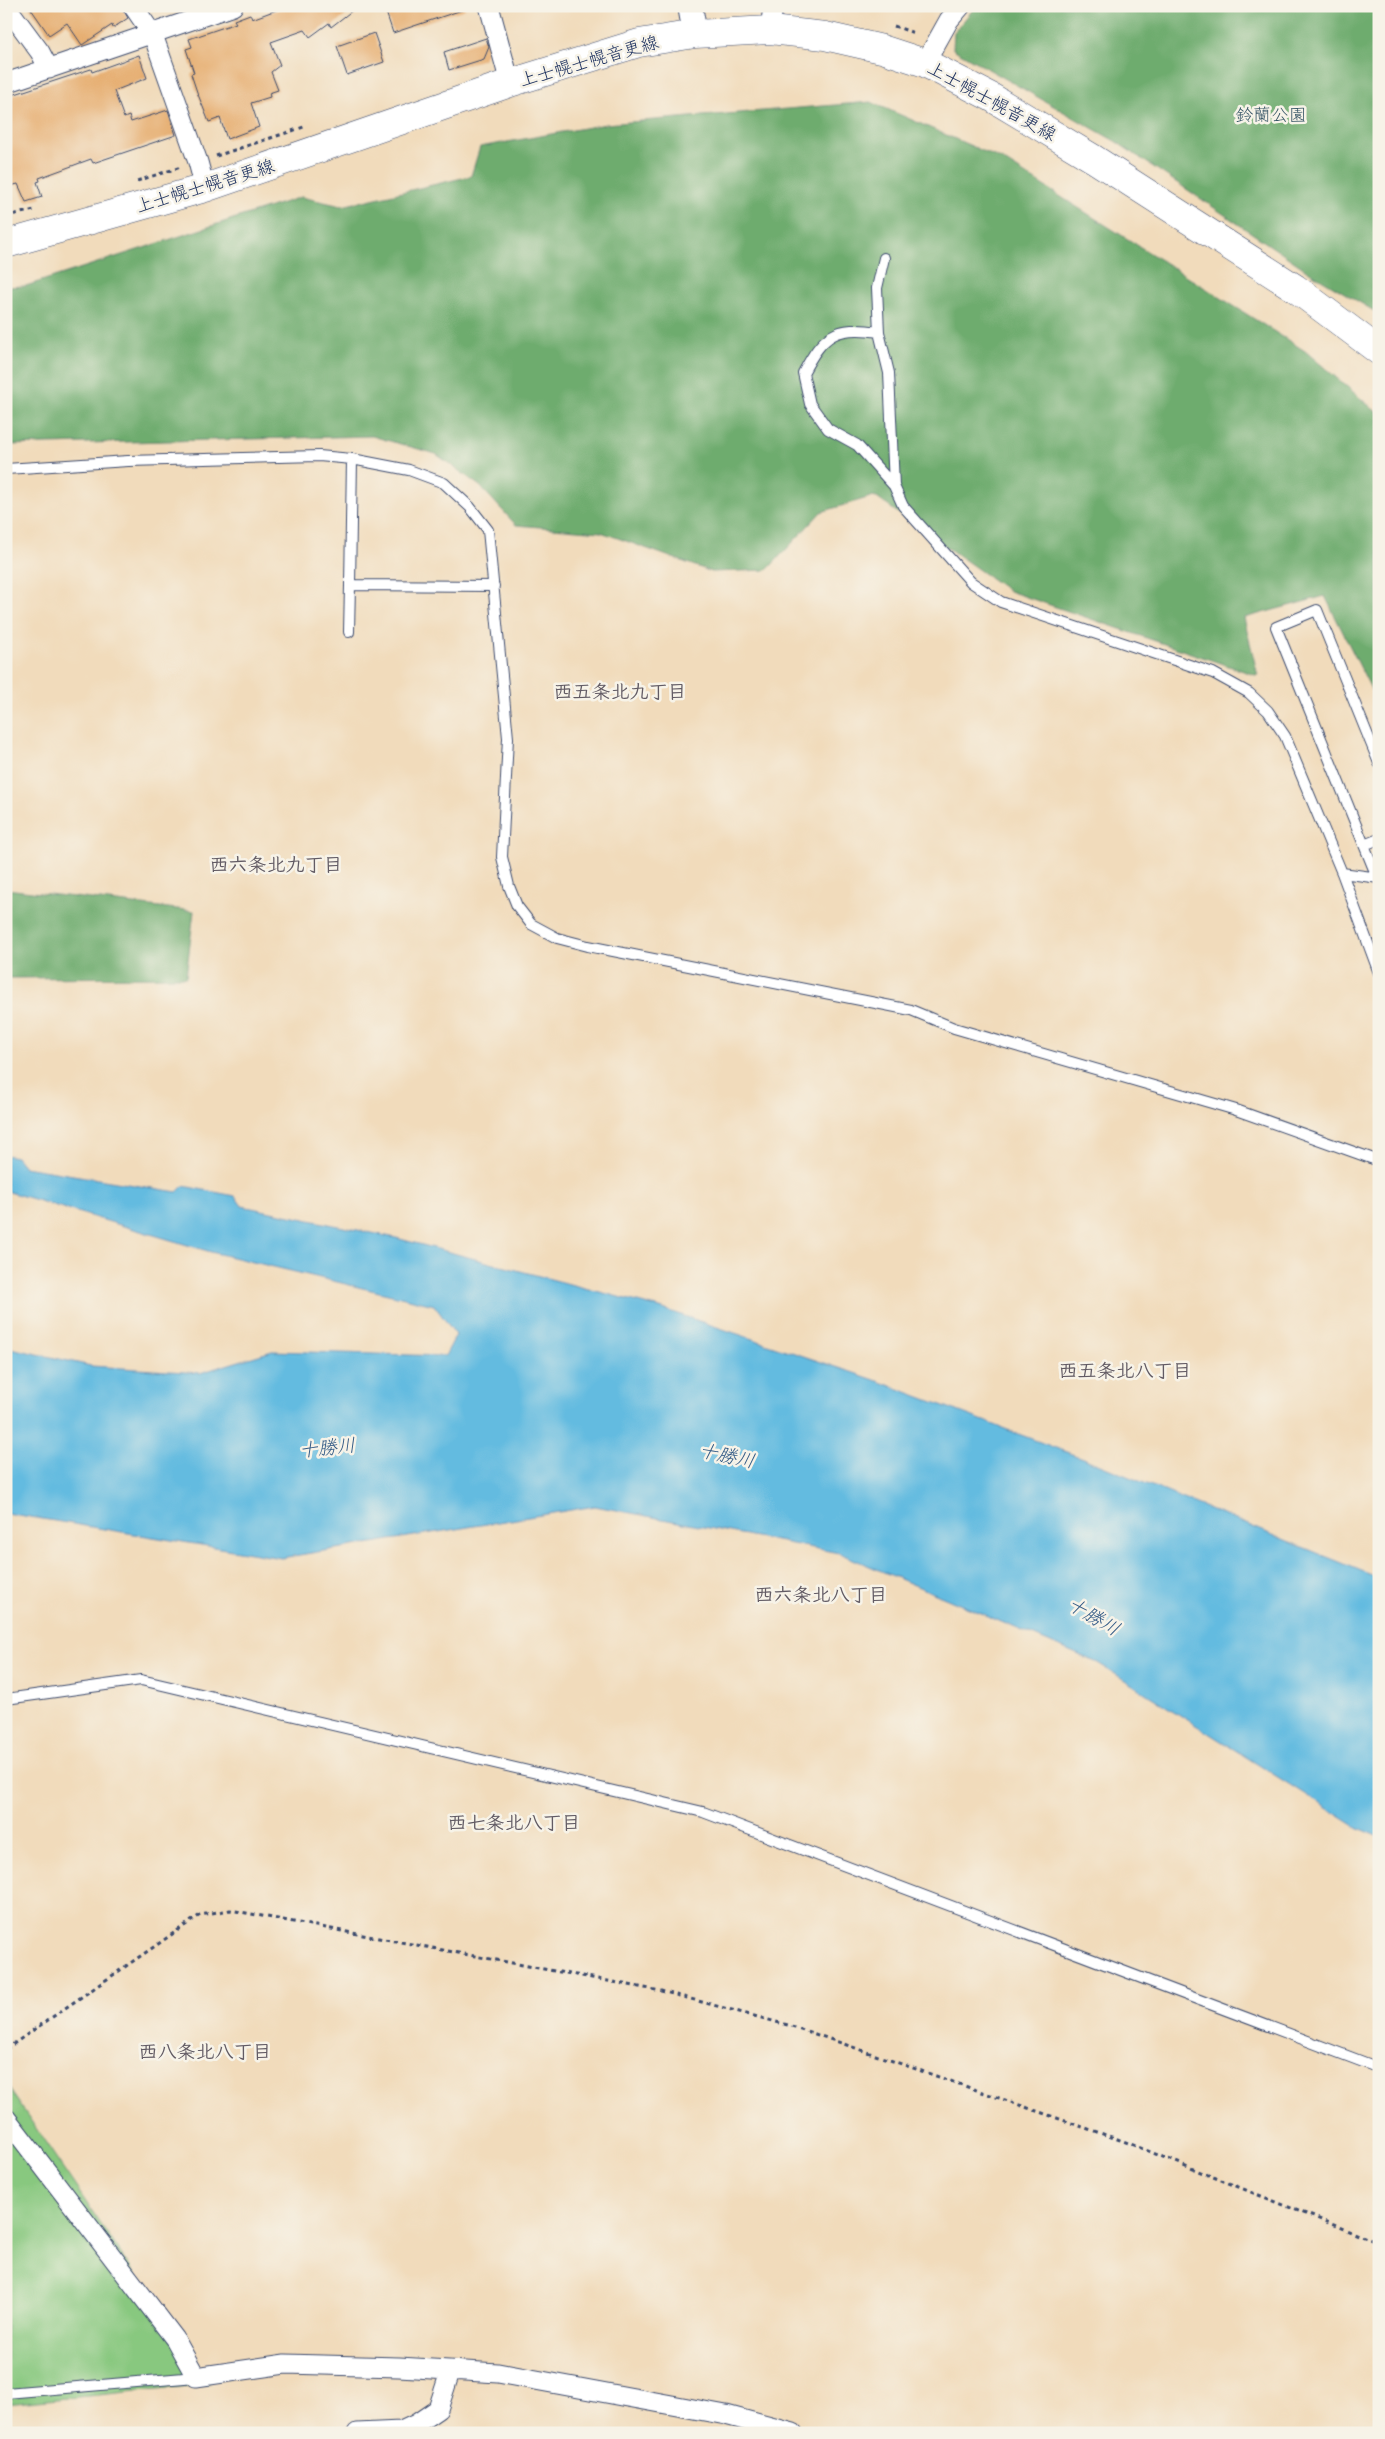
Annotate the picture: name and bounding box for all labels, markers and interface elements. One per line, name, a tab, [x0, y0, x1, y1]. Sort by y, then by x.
street label: 上士幌士幌音更線	[516, 29, 661, 91]
street label: 上士幌士幌音更線	[924, 55, 1061, 146]
park label: 鈴蘭公園	[1235, 102, 1307, 126]
street label: 上士幌士幌音更線	[132, 153, 277, 218]
district label: 西五条北九丁目	[553, 678, 687, 703]
district label: 西六条北九丁目	[209, 851, 343, 876]
district label: 西五条北八丁目	[1058, 1357, 1192, 1382]
water label: 十勝川	[297, 1431, 357, 1462]
water label: 十勝川	[697, 1436, 758, 1473]
district label: 西六条北八丁目	[754, 1581, 888, 1606]
water label: 十勝川	[1063, 1590, 1125, 1641]
district label: 西七条北八丁目	[447, 1809, 581, 1834]
district label: 西八条北八丁目	[138, 2038, 272, 2063]

